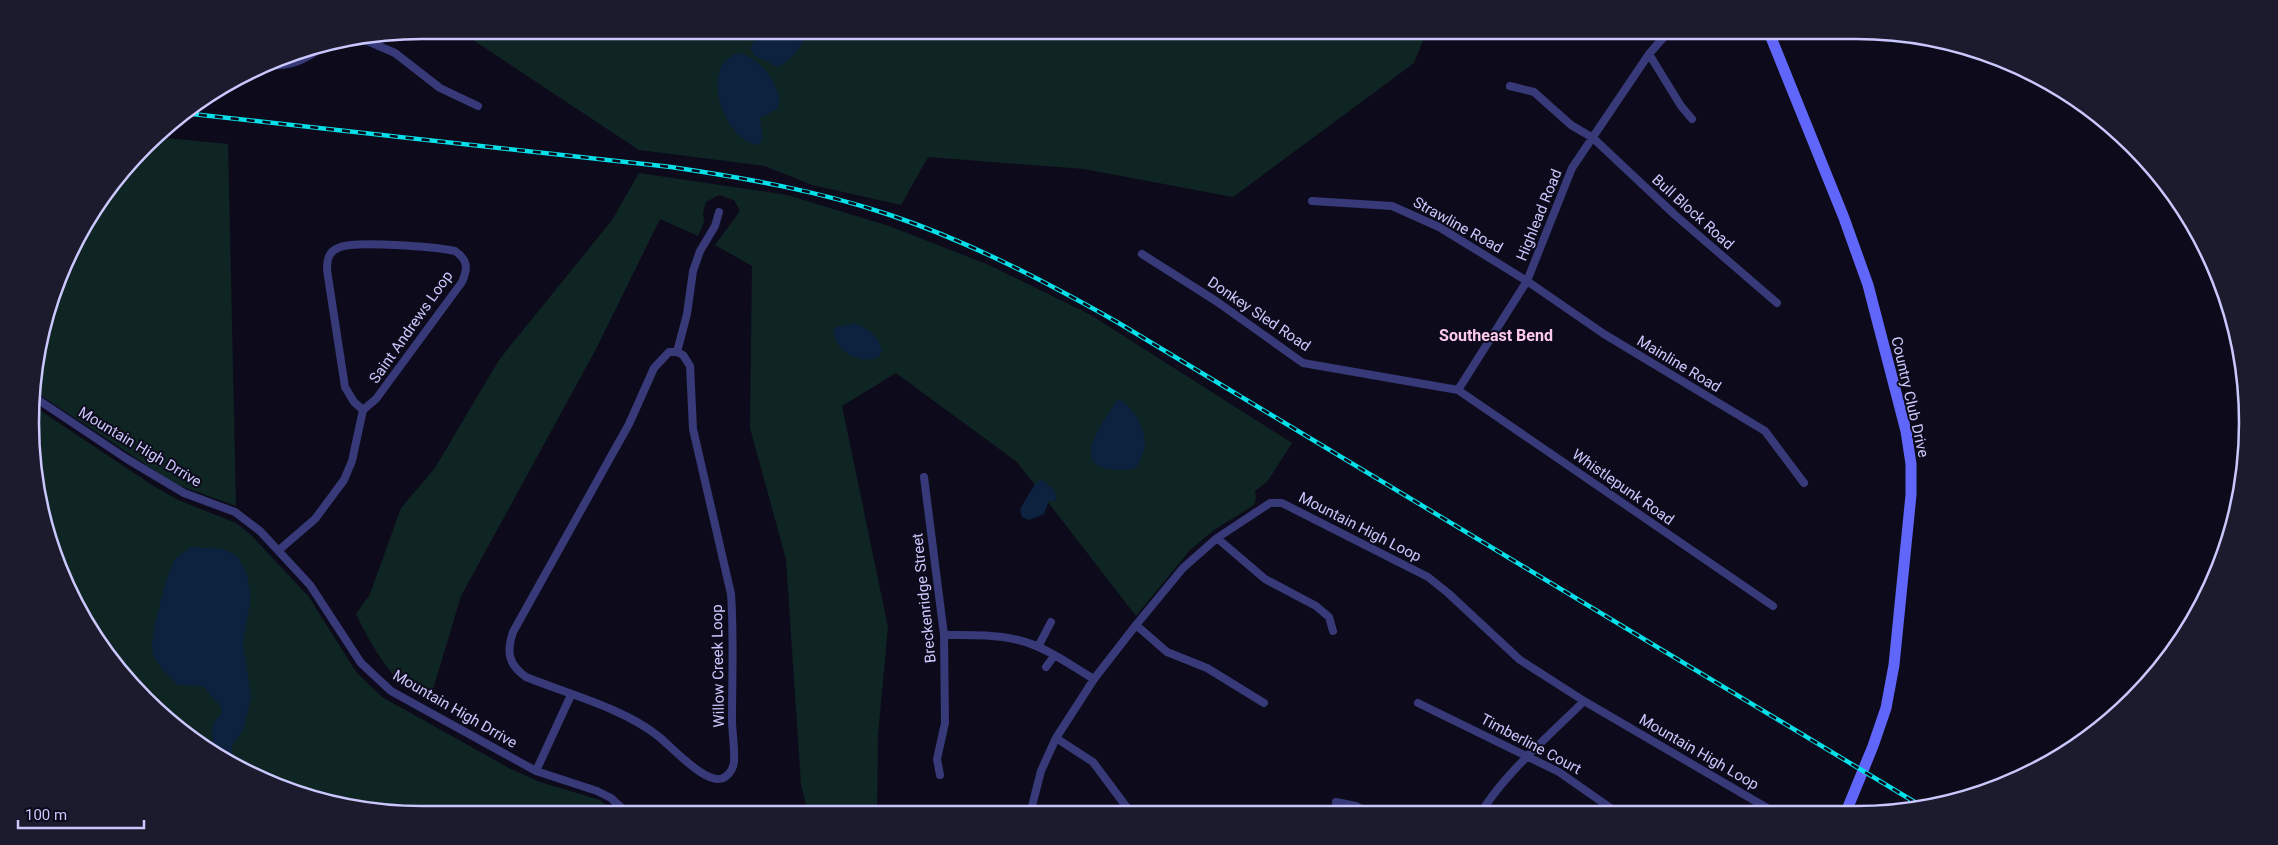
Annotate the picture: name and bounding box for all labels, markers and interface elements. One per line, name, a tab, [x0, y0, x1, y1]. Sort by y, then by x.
street label: Highlead Road	[1512, 166, 1566, 264]
street label: Bull Block Road	[1648, 171, 1738, 253]
street label: Strawline Road	[1410, 193, 1506, 257]
street label: Saint Andrews Loop	[365, 267, 457, 387]
street label: Donkey Sled Road	[1204, 273, 1314, 355]
district label: Southeast Bend	[1439, 326, 1553, 345]
street label: Mainline Road	[1634, 332, 1724, 396]
street label: Country Club Drive	[1887, 335, 1933, 459]
street label: Mountain High Drrive	[75, 403, 205, 491]
street label: Whistlepunk Road	[1569, 445, 1677, 529]
street label: Mountain High Loop	[1296, 488, 1424, 566]
street label: Breckenridge Street	[908, 532, 940, 664]
street label: Willow Creek Loop	[708, 604, 728, 728]
street label: Mountain High Drrive	[390, 666, 520, 752]
street label: Timberline Court	[1478, 710, 1584, 778]
street label: Mountain High Loop	[1636, 710, 1762, 794]
scale bar	[18, 798, 144, 830]
text: 100 m	[25, 806, 67, 824]

